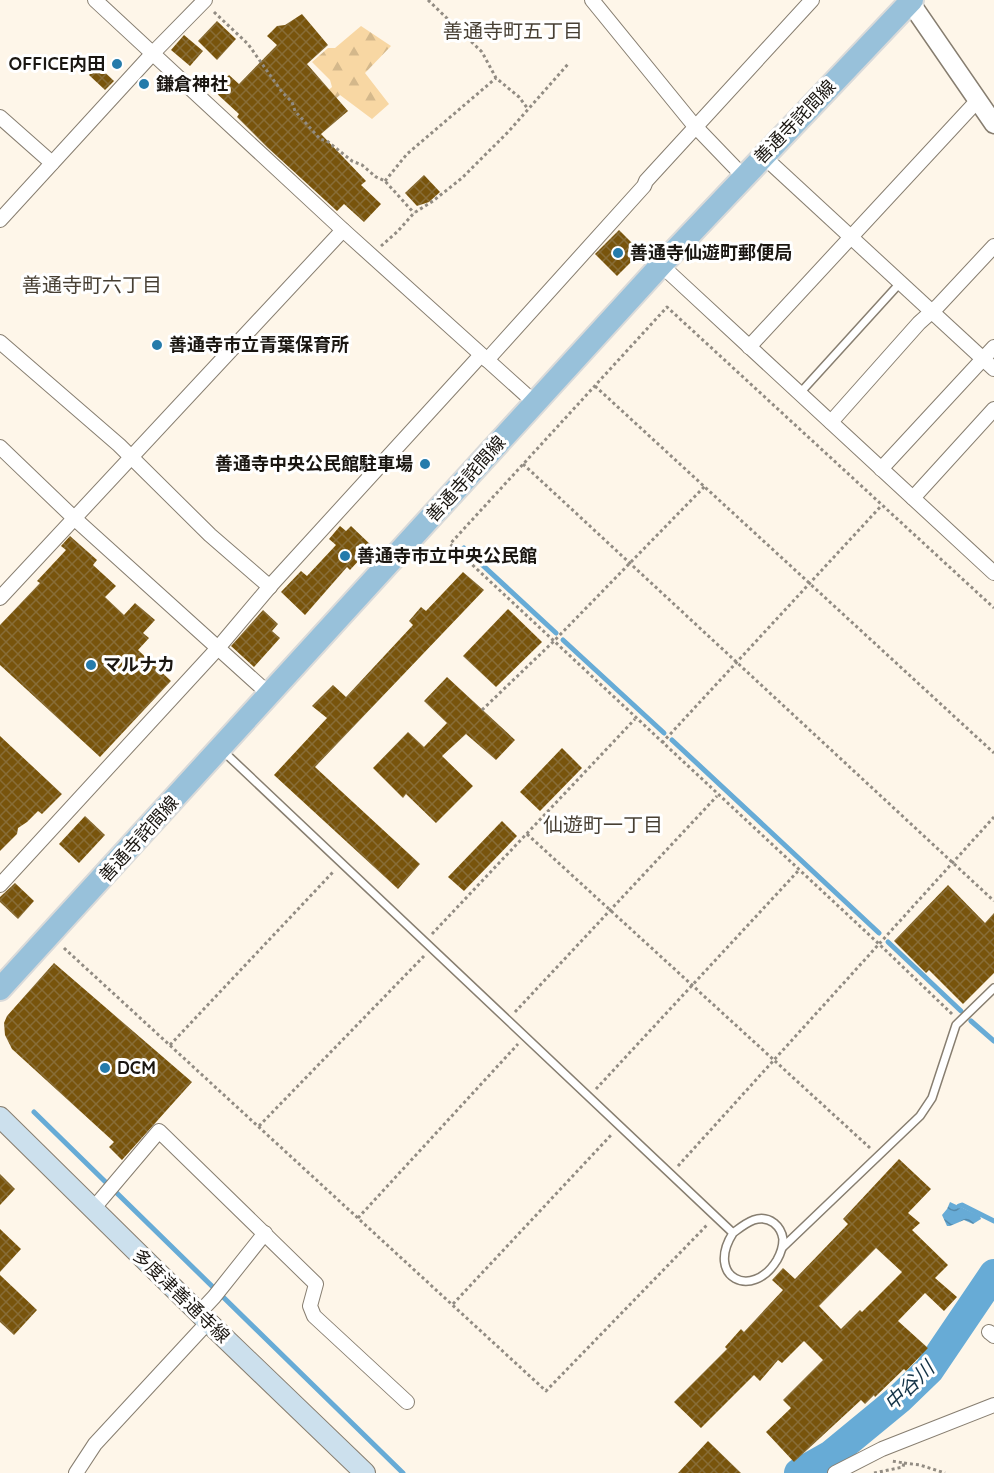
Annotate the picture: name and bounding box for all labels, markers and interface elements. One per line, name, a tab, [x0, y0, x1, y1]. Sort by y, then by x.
district label: 善通寺町五丁目	[443, 18, 583, 43]
place label: OFFICE内田	[9, 52, 105, 75]
marker: OFFICE内田	[110, 57, 124, 71]
place label: 鎌倉神社	[156, 72, 228, 95]
street label: 善通寺詫間線	[749, 75, 840, 168]
marker: 鎌倉神社	[137, 77, 151, 91]
place label: 善通寺仙遊町郵便局	[630, 241, 792, 264]
marker: 善通寺仙遊町郵便局	[611, 246, 625, 260]
district label: 善通寺町六丁目	[22, 272, 162, 297]
place label: 善通寺市立青葉保育所	[169, 333, 349, 356]
marker: 善通寺市立青葉保育所	[150, 338, 164, 352]
street label: 善通寺詫間線	[421, 431, 510, 526]
place label: 善通寺中央公民館駐車場	[215, 452, 413, 475]
marker: 善通寺中央公民館駐車場	[418, 457, 432, 471]
place label: 善通寺市立中央公民館	[357, 544, 537, 567]
marker: 善通寺市立中央公民館	[338, 549, 352, 563]
place label: マルナカ	[103, 653, 175, 676]
marker: マルナカ	[84, 658, 98, 672]
street label: 善通寺詫間線	[94, 791, 183, 886]
district label: 仙遊町一丁目	[543, 812, 663, 837]
place label: DCM	[117, 1056, 156, 1079]
marker: DCM	[98, 1061, 112, 1075]
street label: 多度津善通寺線	[128, 1244, 235, 1348]
water label: 中谷川	[878, 1354, 940, 1415]

